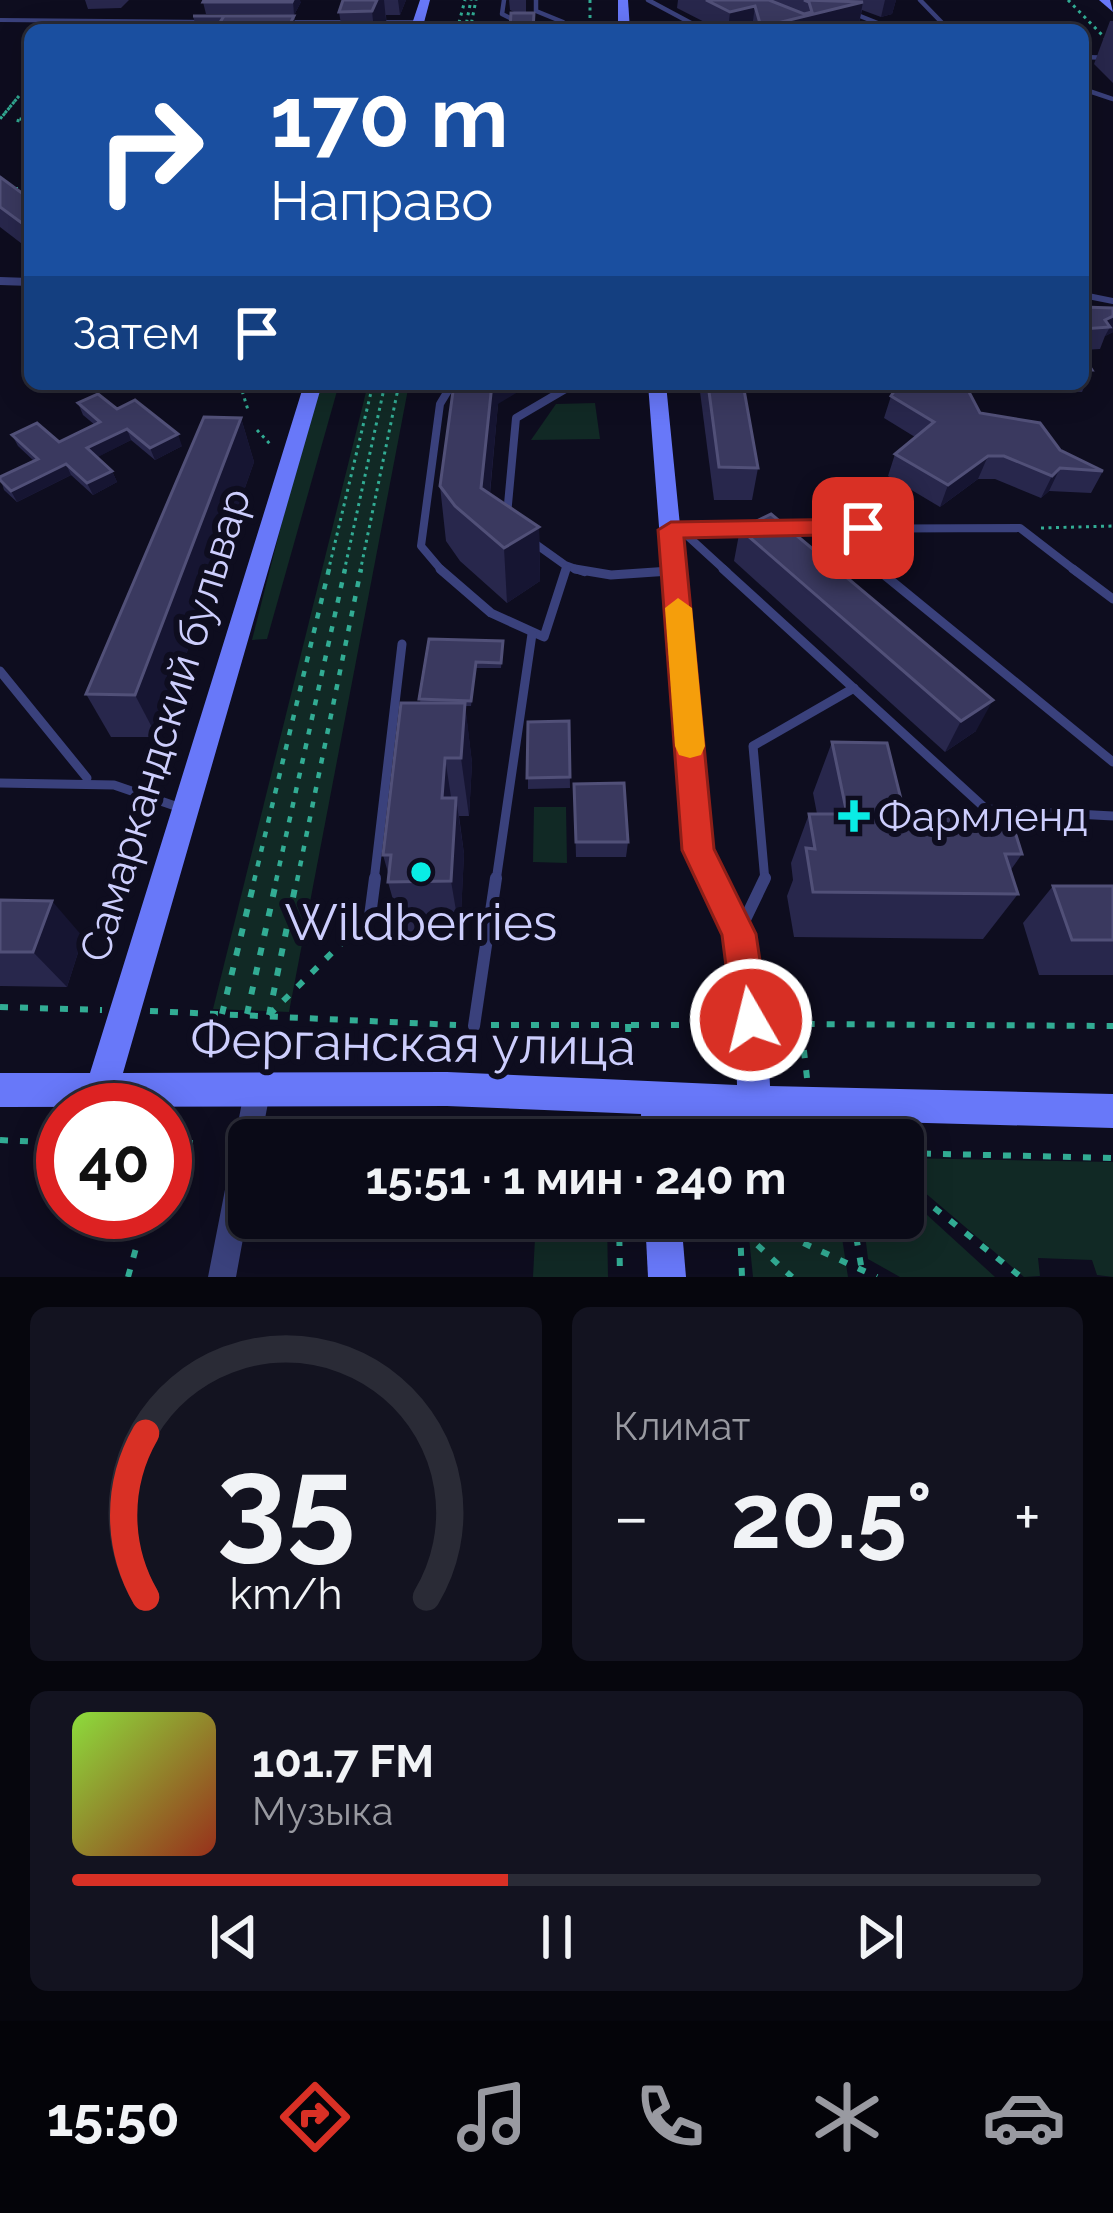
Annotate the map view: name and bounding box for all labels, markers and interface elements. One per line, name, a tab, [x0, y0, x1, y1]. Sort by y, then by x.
text: 170 m	[270, 68, 509, 167]
icon: right	[72, 72, 228, 228]
text: Направо	[270, 169, 493, 233]
icon: arrive	[224, 300, 290, 366]
text: Затем	[72, 307, 200, 360]
pin	[812, 477, 914, 579]
street label: Самаркандский бульвар	[70, 483, 260, 967]
icon: arrive	[830, 495, 896, 561]
place label: Фармленд	[878, 792, 1088, 841]
marker: Фармленд	[841, 803, 867, 829]
marker: Wildberries	[408, 859, 434, 885]
place label: Wildberries	[285, 892, 557, 952]
position arrow	[688, 957, 814, 1083]
street label: Ферганская улица	[190, 1009, 636, 1077]
speed limit sign: 40	[36, 1083, 192, 1239]
text: 15:51 · 1 мин · 240 m	[366, 1152, 786, 1205]
text: Климат	[614, 1403, 750, 1449]
text: 35	[216, 1429, 355, 1575]
text: 20.5°	[730, 1463, 932, 1569]
text: −	[614, 1478, 649, 1555]
text: +	[1014, 1478, 1041, 1555]
text: km/h	[229, 1569, 342, 1619]
text: 101.7 FM	[252, 1735, 434, 1788]
text: Музыка	[252, 1788, 393, 1834]
icon: previous	[201, 1904, 267, 1970]
icon: pause	[524, 1904, 590, 1970]
icon: next	[847, 1904, 913, 1970]
icon: directions	[273, 2075, 357, 2159]
icon: music	[450, 2075, 534, 2159]
icon: phone	[628, 2075, 712, 2159]
icon: climate	[805, 2075, 889, 2159]
icon: car	[982, 2075, 1066, 2159]
text: 15:50	[47, 2085, 180, 2149]

